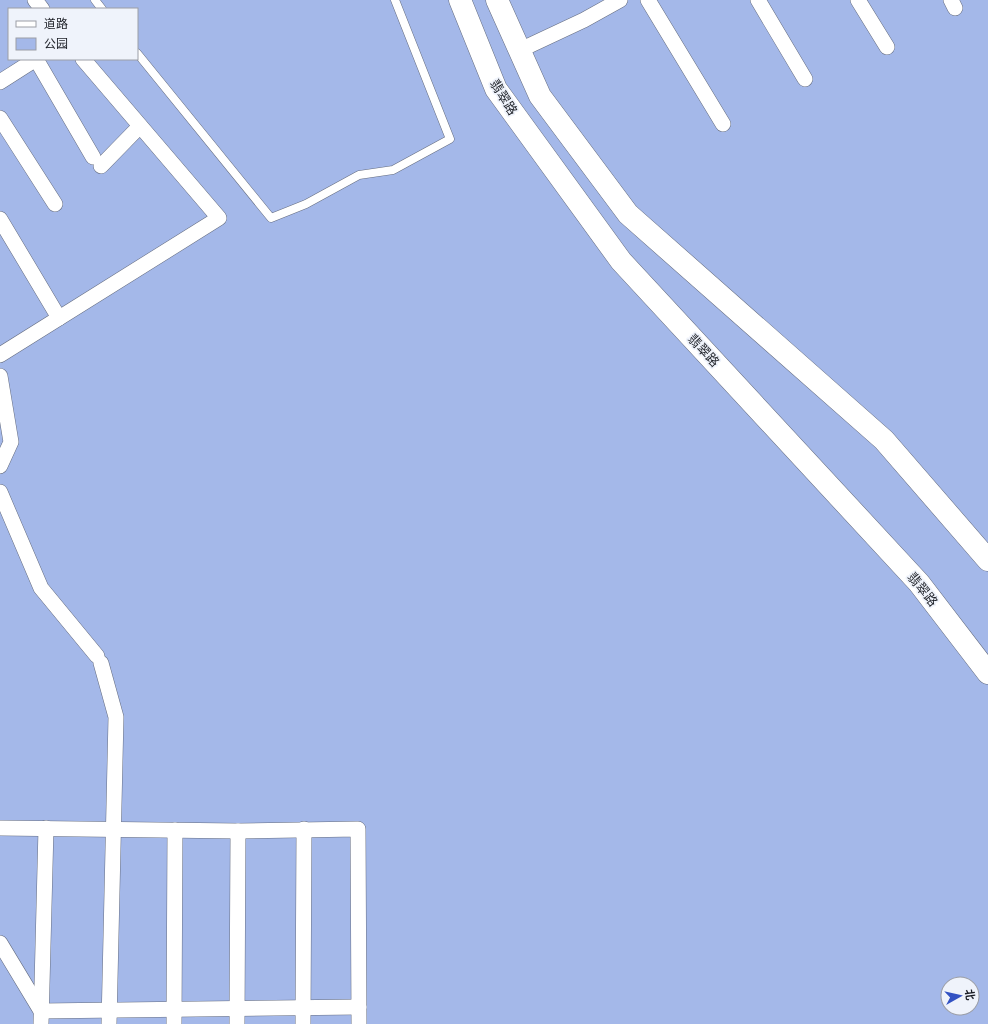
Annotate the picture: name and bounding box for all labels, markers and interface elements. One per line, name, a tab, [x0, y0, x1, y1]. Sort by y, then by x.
legend	[8, 8, 138, 60]
text: 道路	[44, 16, 68, 31]
text: 公园	[44, 36, 68, 51]
street label: 翡翠路	[487, 76, 521, 118]
street label: 翡翠路	[685, 330, 723, 370]
street label: 翡翠路	[905, 569, 941, 609]
north arrow	[940, 976, 980, 1016]
text: 北	[962, 988, 978, 1001]

